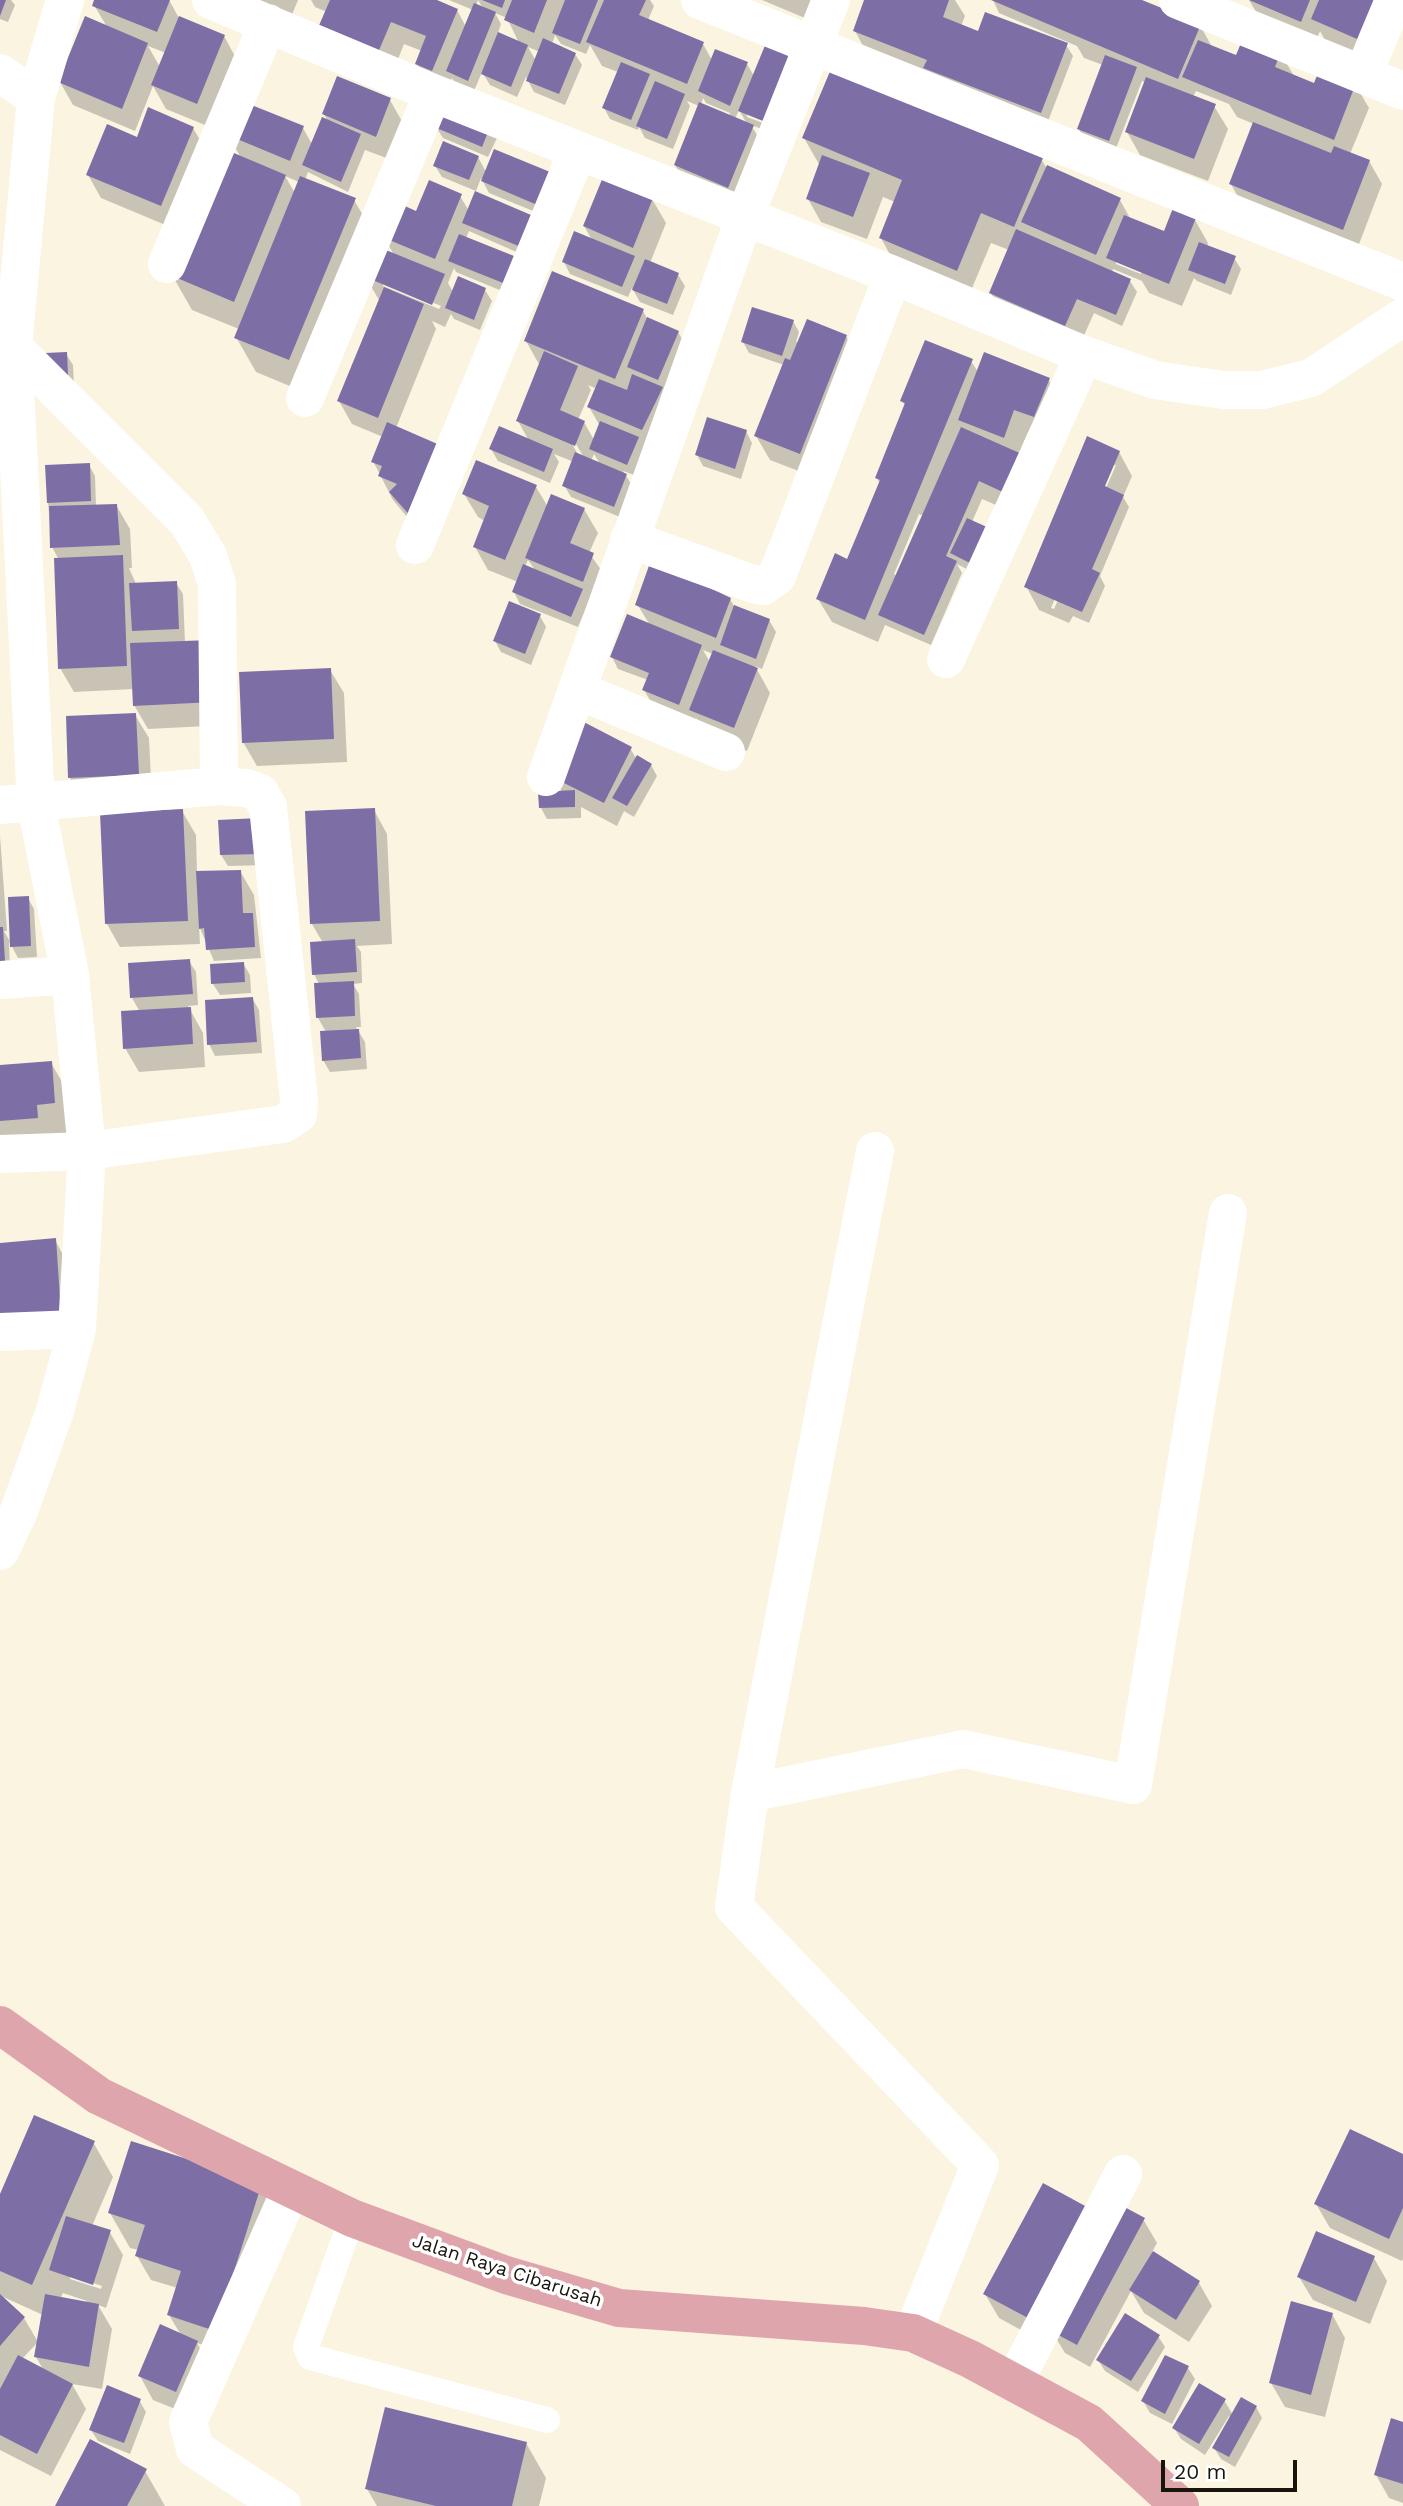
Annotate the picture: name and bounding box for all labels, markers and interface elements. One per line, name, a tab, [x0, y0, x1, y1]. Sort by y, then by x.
street label: Jalan Raya Cibarusah	[409, 2230, 605, 2312]
scale bar	[1165, 2446, 1302, 2490]
text: 20 m	[1174, 2459, 1226, 2484]

